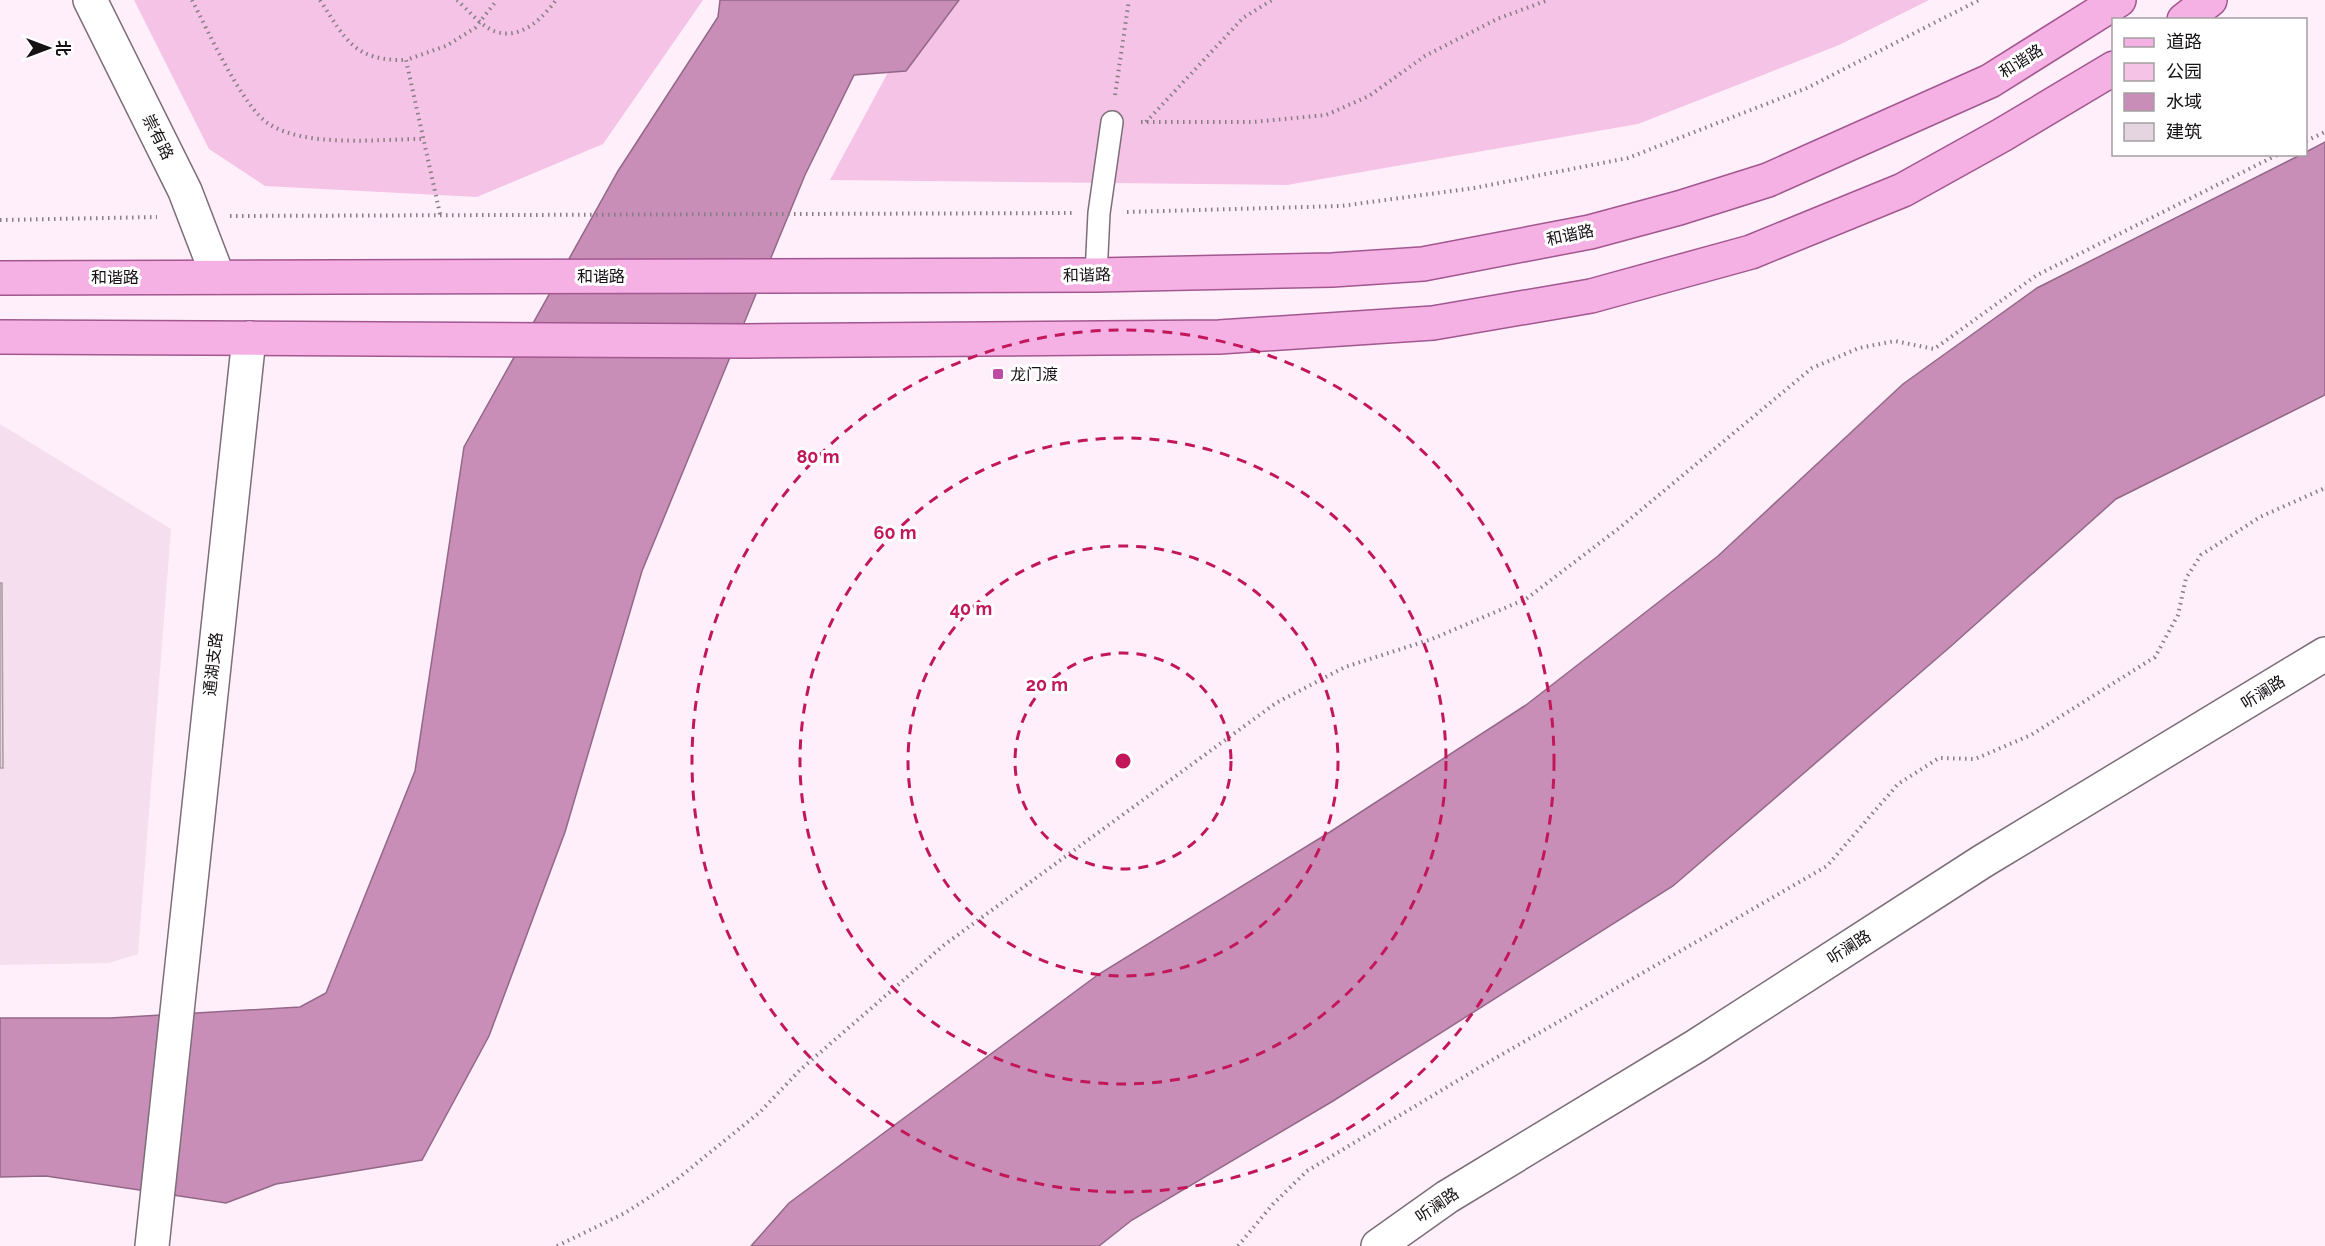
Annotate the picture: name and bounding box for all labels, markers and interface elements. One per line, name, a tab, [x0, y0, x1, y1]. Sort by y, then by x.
north arrow	[18, 18, 78, 78]
legend	[2112, 18, 2307, 156]
text: 道路	[2166, 31, 2202, 52]
text: 北	[53, 40, 72, 56]
street label: 和谐路	[1996, 40, 2046, 82]
text: 公园	[2166, 61, 2202, 82]
text: 水域	[2166, 91, 2202, 112]
street label: 崇有路	[139, 111, 177, 163]
text: 建筑	[2166, 121, 2202, 142]
street label: 和谐路	[1545, 221, 1595, 249]
street label: 和谐路	[1063, 265, 1111, 285]
street label: 和谐路	[577, 267, 625, 286]
street label: 和谐路	[91, 268, 139, 287]
place label: 龙门渡	[1010, 365, 1058, 384]
marker: 龙门渡	[991, 367, 1005, 381]
text: 80 m	[796, 446, 840, 467]
text: 60 m	[873, 522, 917, 543]
text: 40 m	[950, 598, 992, 619]
street label: 通湖支路	[200, 631, 226, 697]
street label: 听澜路	[2238, 671, 2288, 713]
text: 20 m	[1026, 674, 1068, 695]
centre of rings	[1113, 751, 1133, 771]
street label: 听澜路	[1824, 926, 1874, 968]
street label: 听澜路	[1412, 1184, 1462, 1226]

